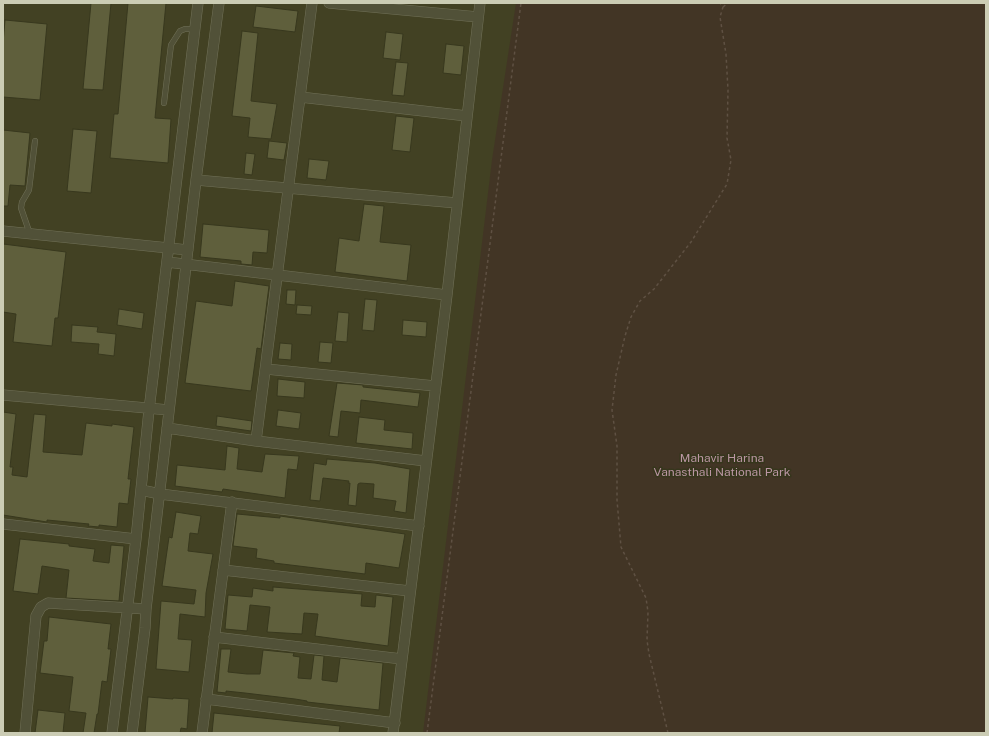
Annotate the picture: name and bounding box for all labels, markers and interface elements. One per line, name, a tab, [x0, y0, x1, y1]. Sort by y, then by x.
park label: Mahavir Harina Vanasthali National Park	[654, 451, 790, 479]

